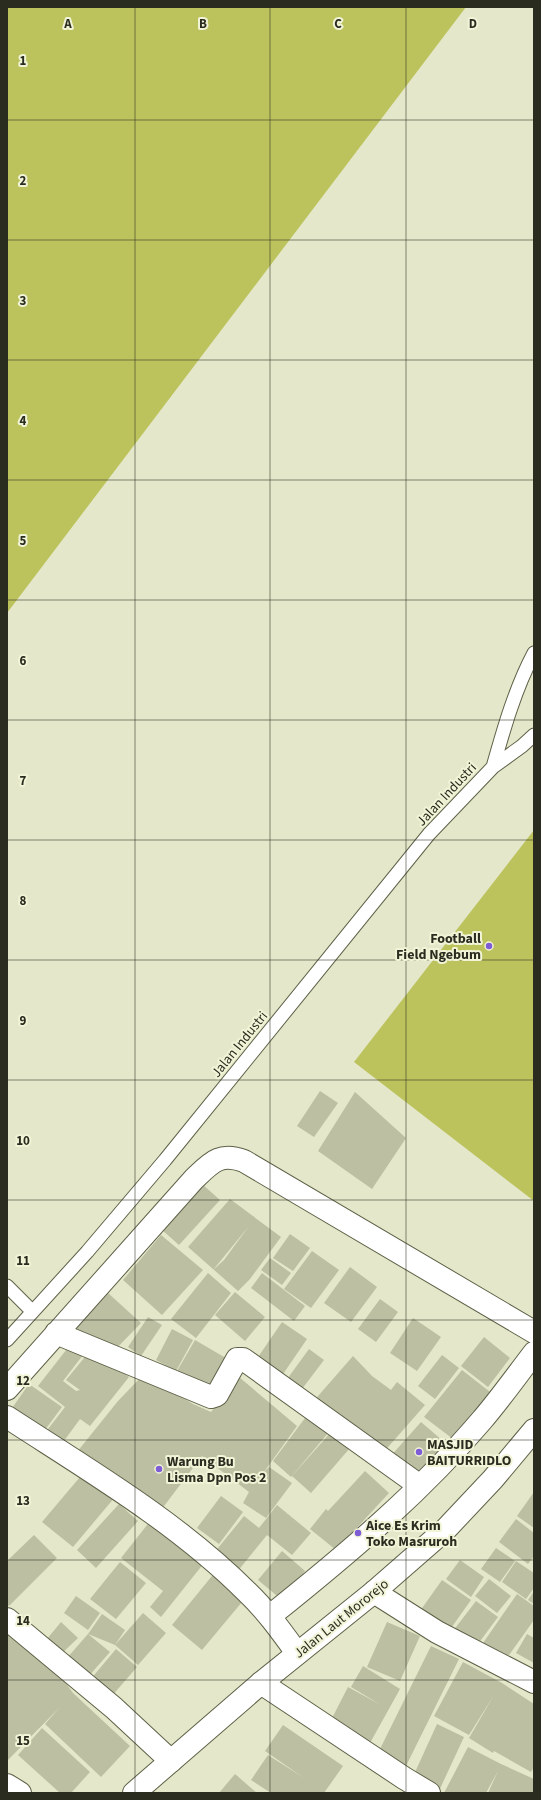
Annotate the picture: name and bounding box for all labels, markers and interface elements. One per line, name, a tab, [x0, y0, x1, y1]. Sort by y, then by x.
text: A	[63, 15, 72, 33]
text: B	[199, 15, 207, 33]
text: C	[334, 15, 342, 33]
text: D	[469, 15, 477, 33]
text: 1	[20, 52, 27, 70]
text: 2	[20, 172, 27, 190]
text: 3	[20, 292, 27, 310]
text: 4	[20, 412, 27, 430]
text: 5	[20, 532, 27, 550]
text: 6	[20, 652, 27, 670]
street label: Jalan Industri	[412, 759, 481, 831]
text: 7	[20, 772, 27, 790]
text: 8	[20, 892, 27, 910]
place label: Football Field Ngebum	[396, 929, 481, 965]
marker: Football Field Ngebum	[484, 941, 494, 951]
street label: Jalan Industri	[207, 1007, 273, 1082]
text: 9	[20, 1012, 27, 1030]
text: 10	[16, 1132, 30, 1150]
text: 11	[16, 1252, 30, 1270]
text: 12	[16, 1372, 30, 1390]
place label: MASJID BAITURRIDLO	[427, 1435, 511, 1471]
marker: MASJID BAITURRIDLO	[414, 1447, 424, 1457]
place label: Warung Bu Lisma Dpn Pos 2	[167, 1452, 266, 1488]
marker: Warung Bu Lisma Dpn Pos 2	[154, 1464, 164, 1474]
text: 13	[16, 1492, 30, 1510]
place label: Aice Es Krim Toko Masruroh	[365, 1516, 457, 1552]
marker: Aice Es Krim Toko Masruroh	[353, 1528, 363, 1538]
street label: Jalan Laut Mororejo	[290, 1574, 393, 1663]
text: 14	[16, 1612, 30, 1630]
text: 15	[16, 1732, 30, 1750]

